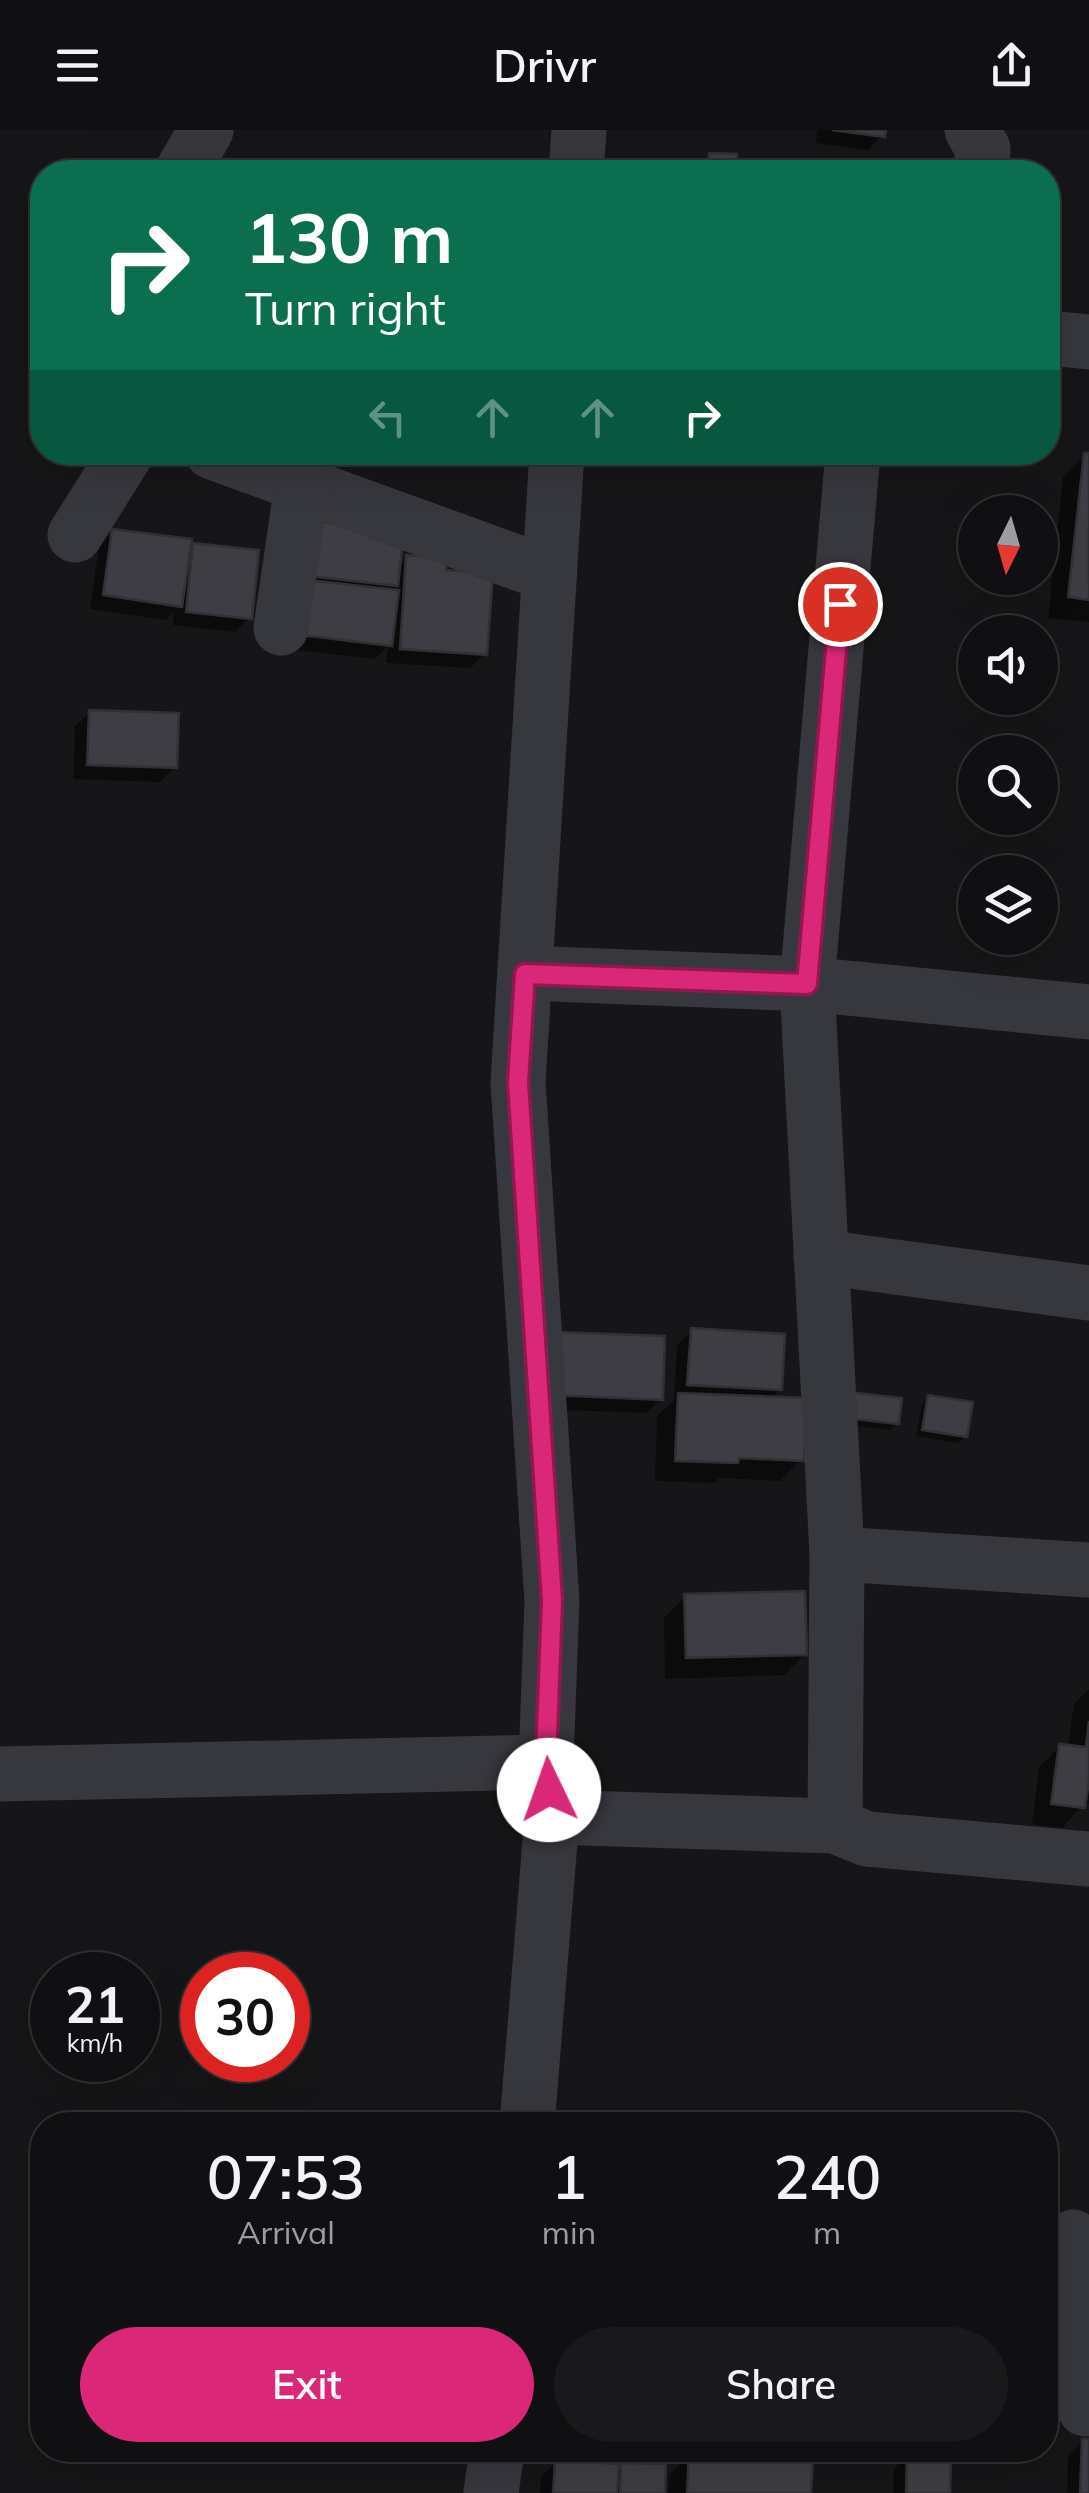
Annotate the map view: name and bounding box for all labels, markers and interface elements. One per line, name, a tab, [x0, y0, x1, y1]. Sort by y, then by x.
text: Drivr	[493, 37, 596, 93]
icon: menu	[50, 38, 105, 93]
icon: share	[984, 38, 1039, 93]
text: 130 m	[245, 193, 453, 281]
icon: right	[80, 200, 210, 330]
text: Turn right	[245, 280, 446, 336]
icon: left	[360, 390, 415, 445]
icon: ahead	[465, 390, 520, 445]
icon: ahead	[570, 390, 625, 445]
icon: right	[675, 390, 730, 445]
north arrow	[958, 495, 1058, 595]
map controls	[958, 495, 1058, 955]
pin	[798, 562, 883, 647]
icon: arrive	[813, 577, 868, 632]
button: sound	[958, 615, 1058, 715]
button: search	[958, 735, 1058, 835]
button: layers	[958, 855, 1058, 955]
position arrow	[497, 1738, 601, 1842]
speed limit sign: 30	[180, 1952, 310, 2082]
text: 21	[65, 1973, 125, 2036]
text: km/h	[67, 2027, 123, 2058]
text: 07:53	[207, 2139, 365, 2214]
text: 1	[551, 2139, 587, 2214]
text: 240	[773, 2139, 881, 2214]
text: Arrival	[237, 2212, 335, 2252]
text: min	[542, 2212, 596, 2252]
text: m	[813, 2212, 841, 2252]
button: Exit	[80, 2327, 534, 2442]
button: Share	[554, 2327, 1008, 2442]

